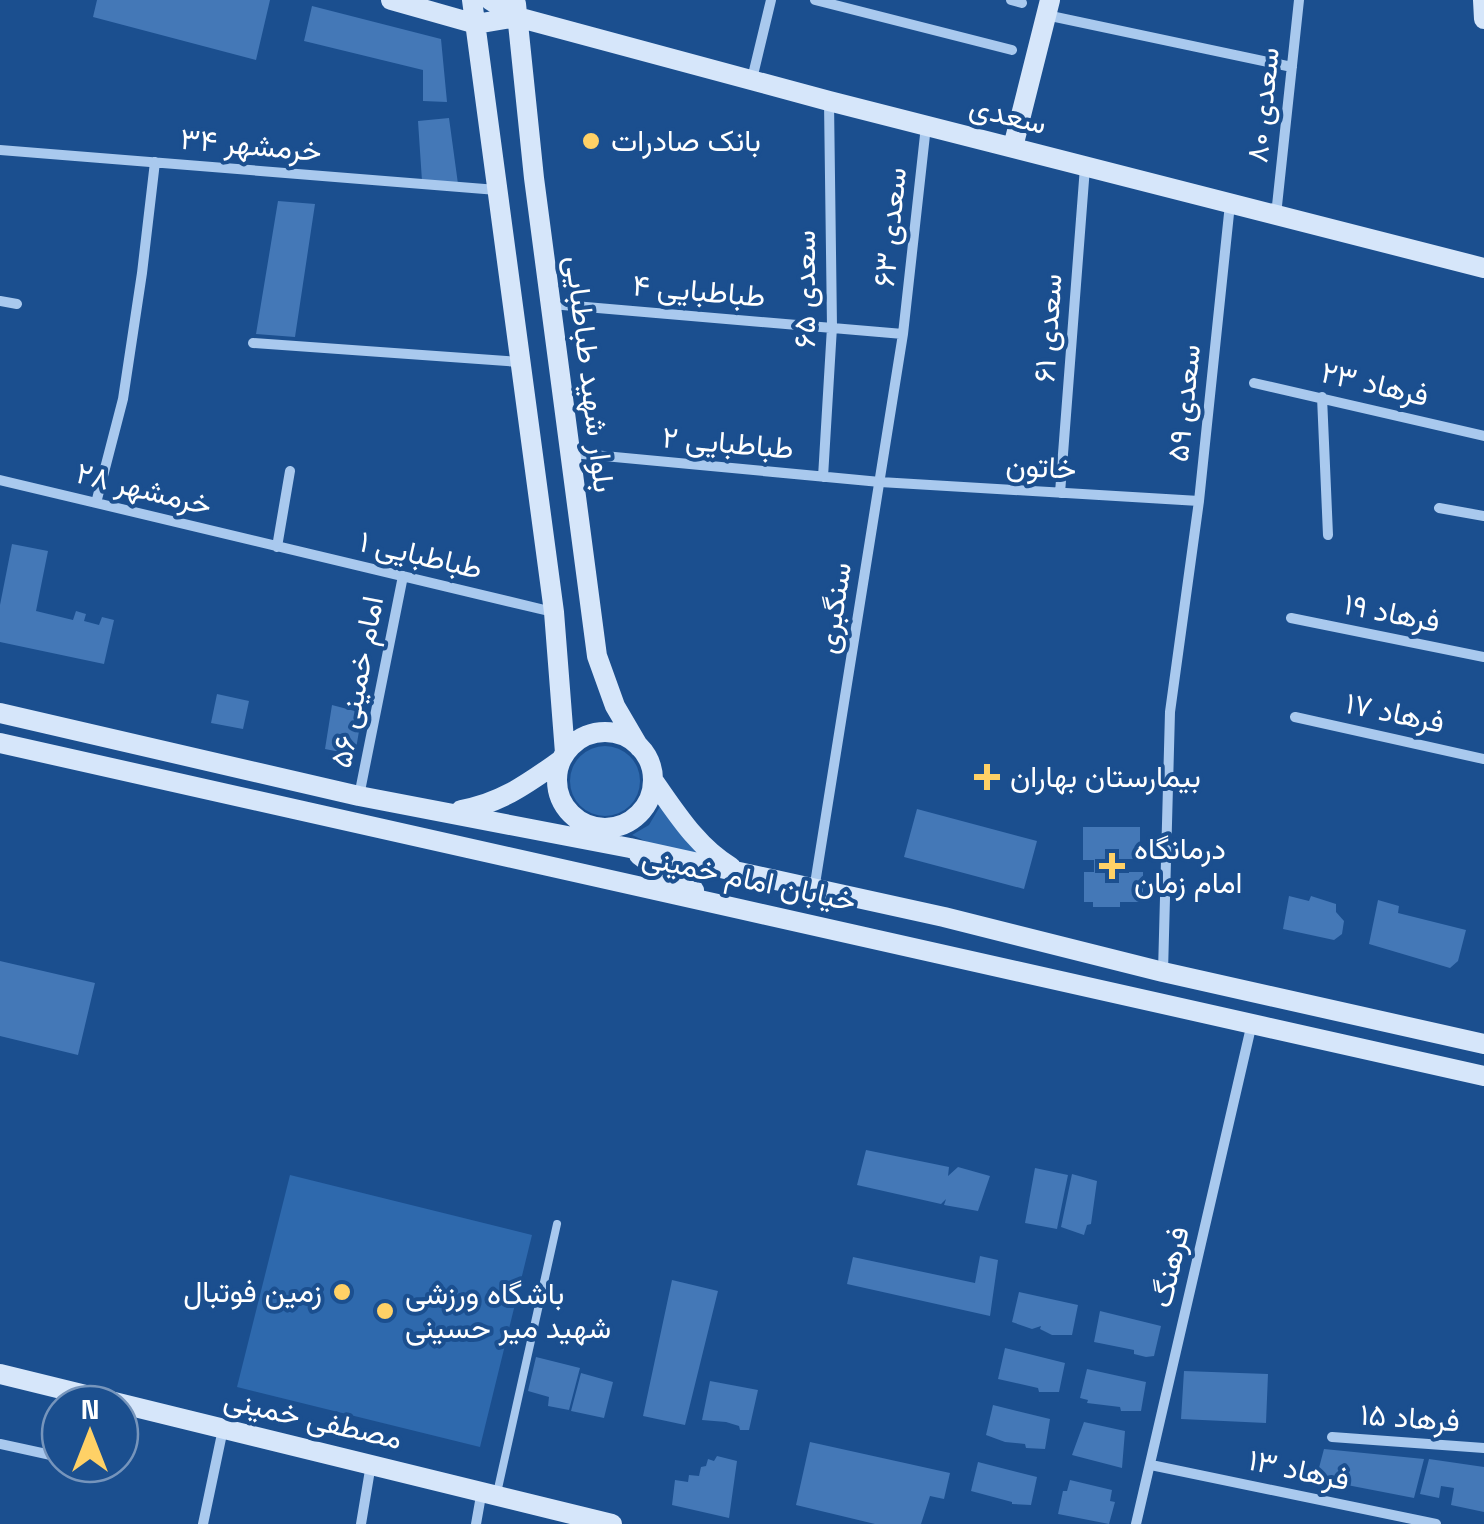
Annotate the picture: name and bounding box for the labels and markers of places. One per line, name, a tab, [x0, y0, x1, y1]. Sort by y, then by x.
place label: بانک صادرات	[611, 121, 761, 160]
marker: بانک صادرات	[580, 130, 602, 152]
place label: بیمارستان بهاران	[1010, 757, 1201, 796]
marker: بیمارستان بهاران	[974, 764, 1000, 790]
place label: درمانگاه امام زمان	[1134, 829, 1242, 902]
marker: درمانگاه امام زمان	[1099, 853, 1125, 879]
place label: زمین فوتبال	[183, 1272, 322, 1311]
place label: باشگاه ورزشی شهید میر حسینی	[405, 1274, 611, 1347]
marker: زمین فوتبال	[331, 1281, 353, 1303]
marker: باشگاه ورزشی شهید میر حسینی	[374, 1300, 396, 1322]

